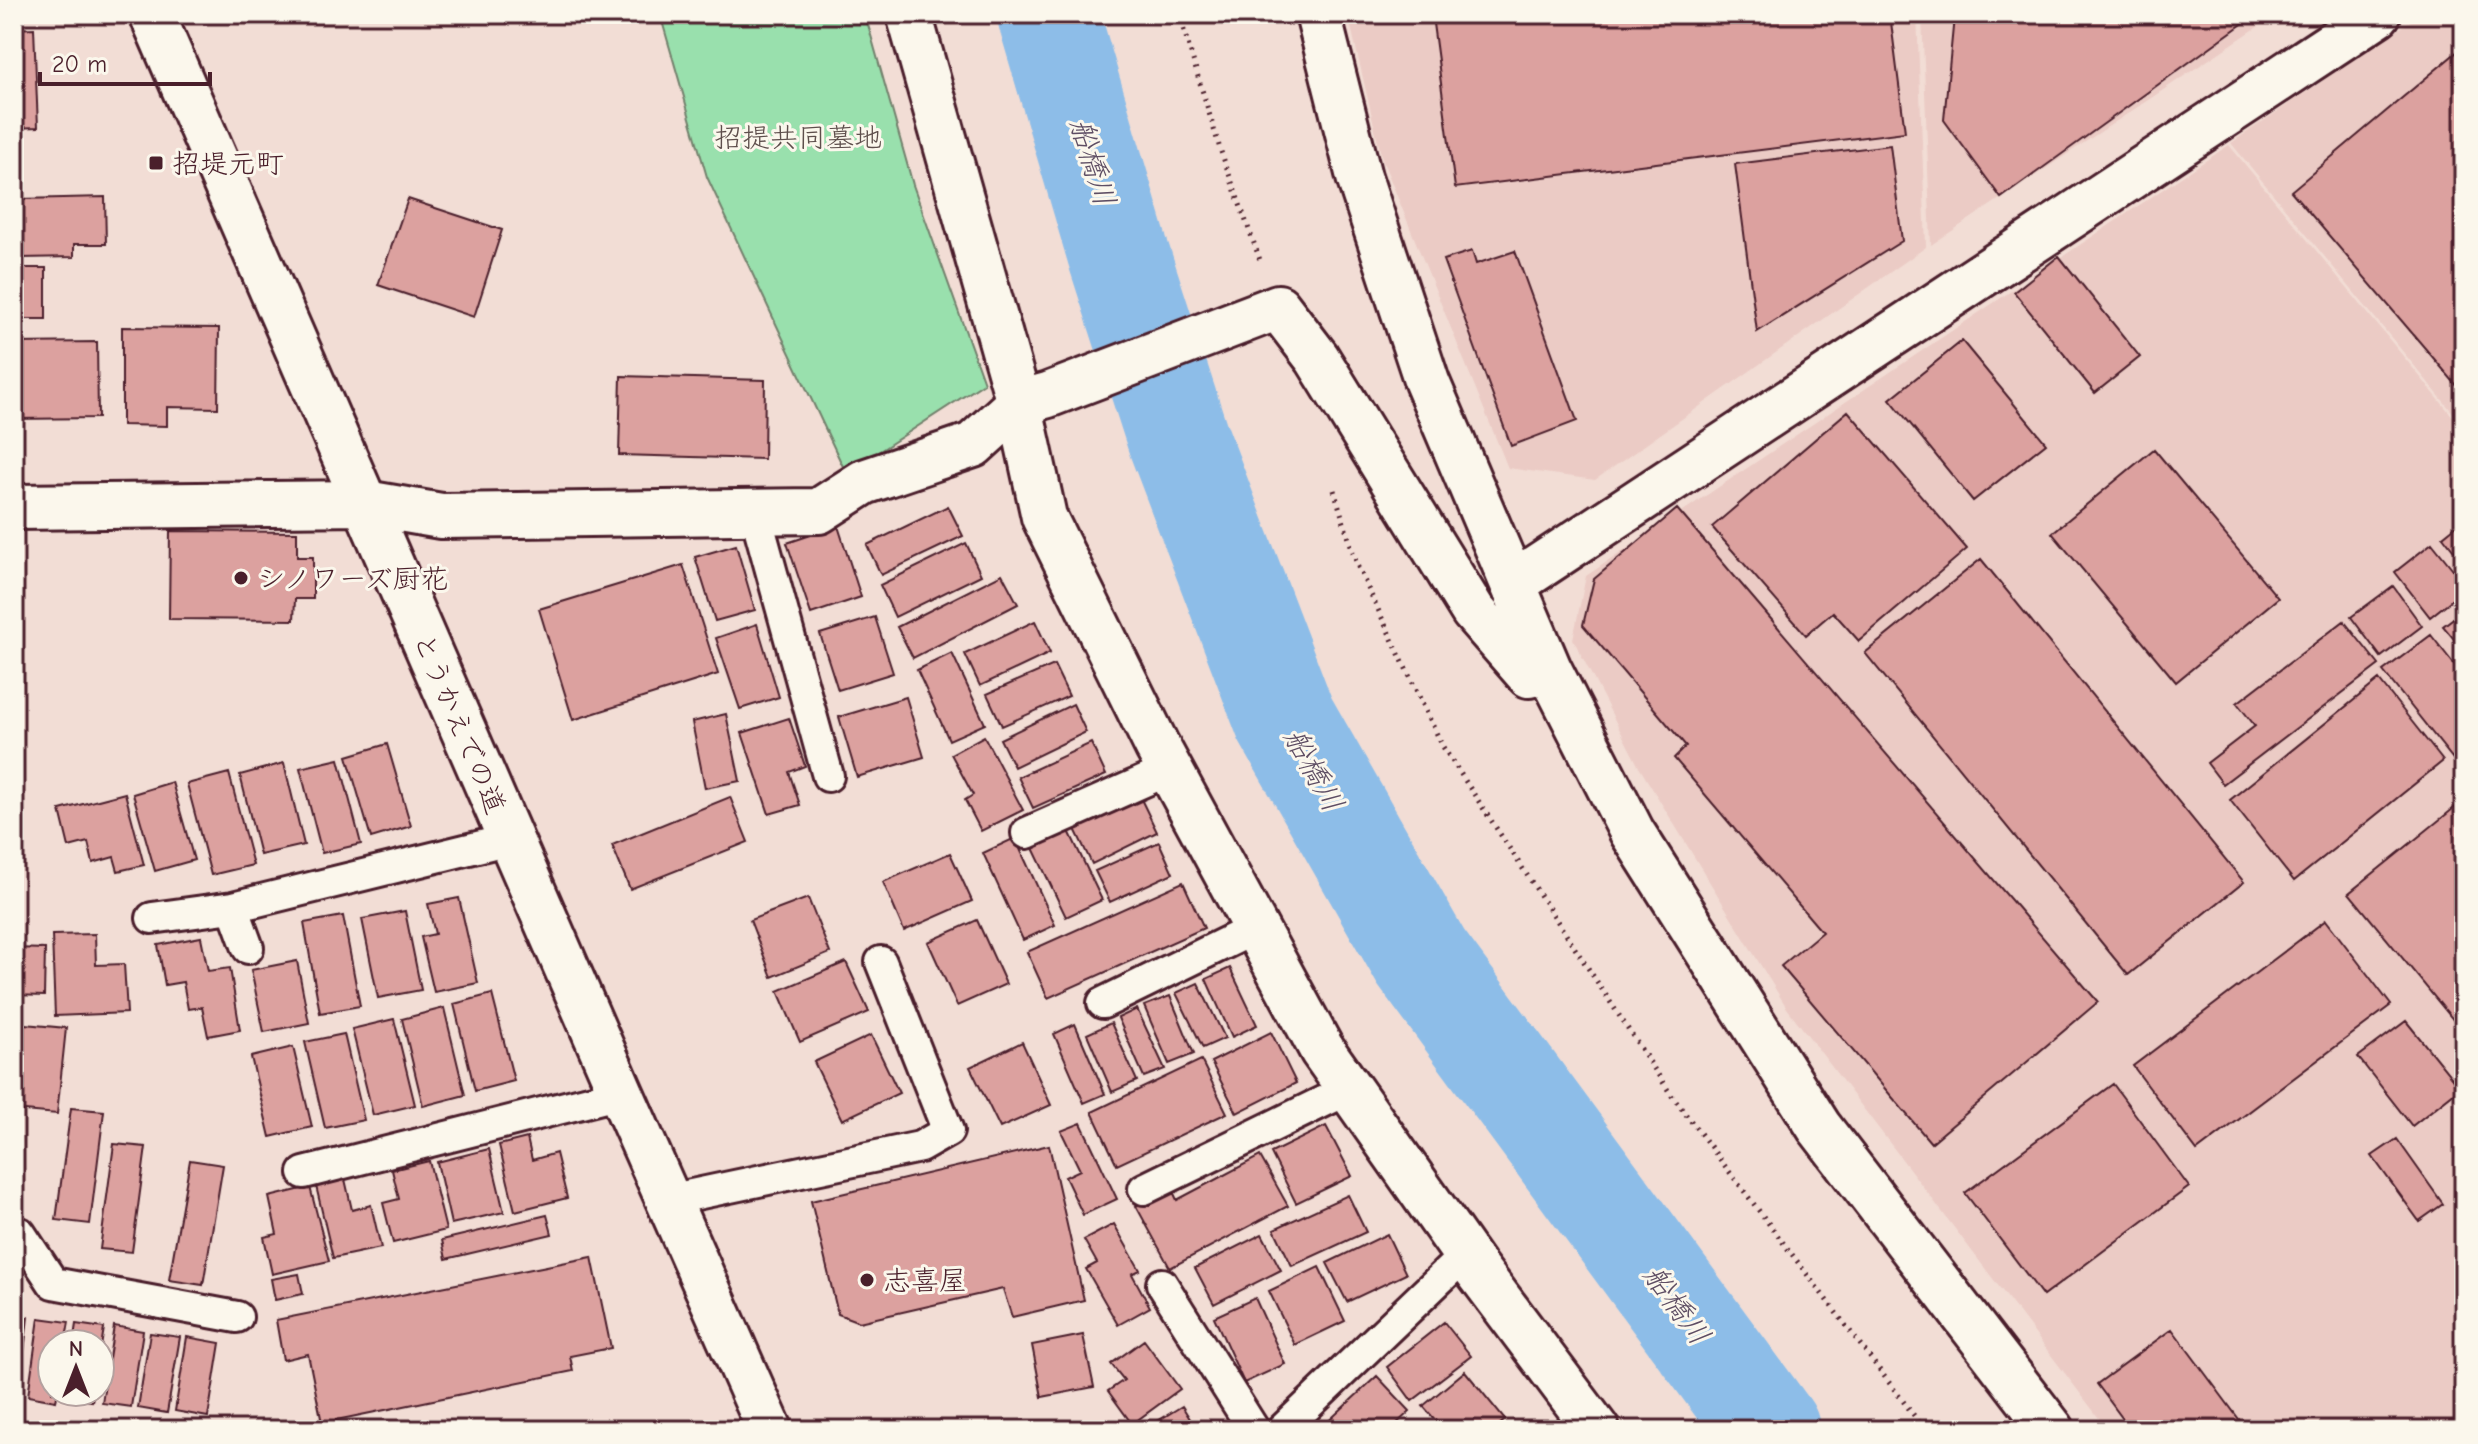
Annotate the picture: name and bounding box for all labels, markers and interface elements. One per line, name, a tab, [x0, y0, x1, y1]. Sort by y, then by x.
scale bar	[40, 36, 210, 86]
text: 20 m	[52, 50, 107, 78]
water label: 船橋川	[1063, 114, 1122, 210]
park label: 招提共同墓地	[714, 122, 882, 154]
place label: 招堤元町	[172, 148, 284, 180]
marker: 招堤元町	[147, 154, 165, 172]
place label: シノワーズ厨花	[257, 563, 449, 595]
marker: シノワーズ厨花	[232, 569, 250, 587]
street label: とうかえでの道	[406, 628, 512, 819]
water label: 船橋川	[1276, 722, 1351, 818]
water label: 船橋川	[1636, 1259, 1717, 1352]
place label: 志喜屋	[883, 1265, 967, 1297]
marker: 志喜屋	[858, 1271, 876, 1289]
north arrow	[36, 1328, 116, 1408]
text: N	[69, 1336, 83, 1362]

